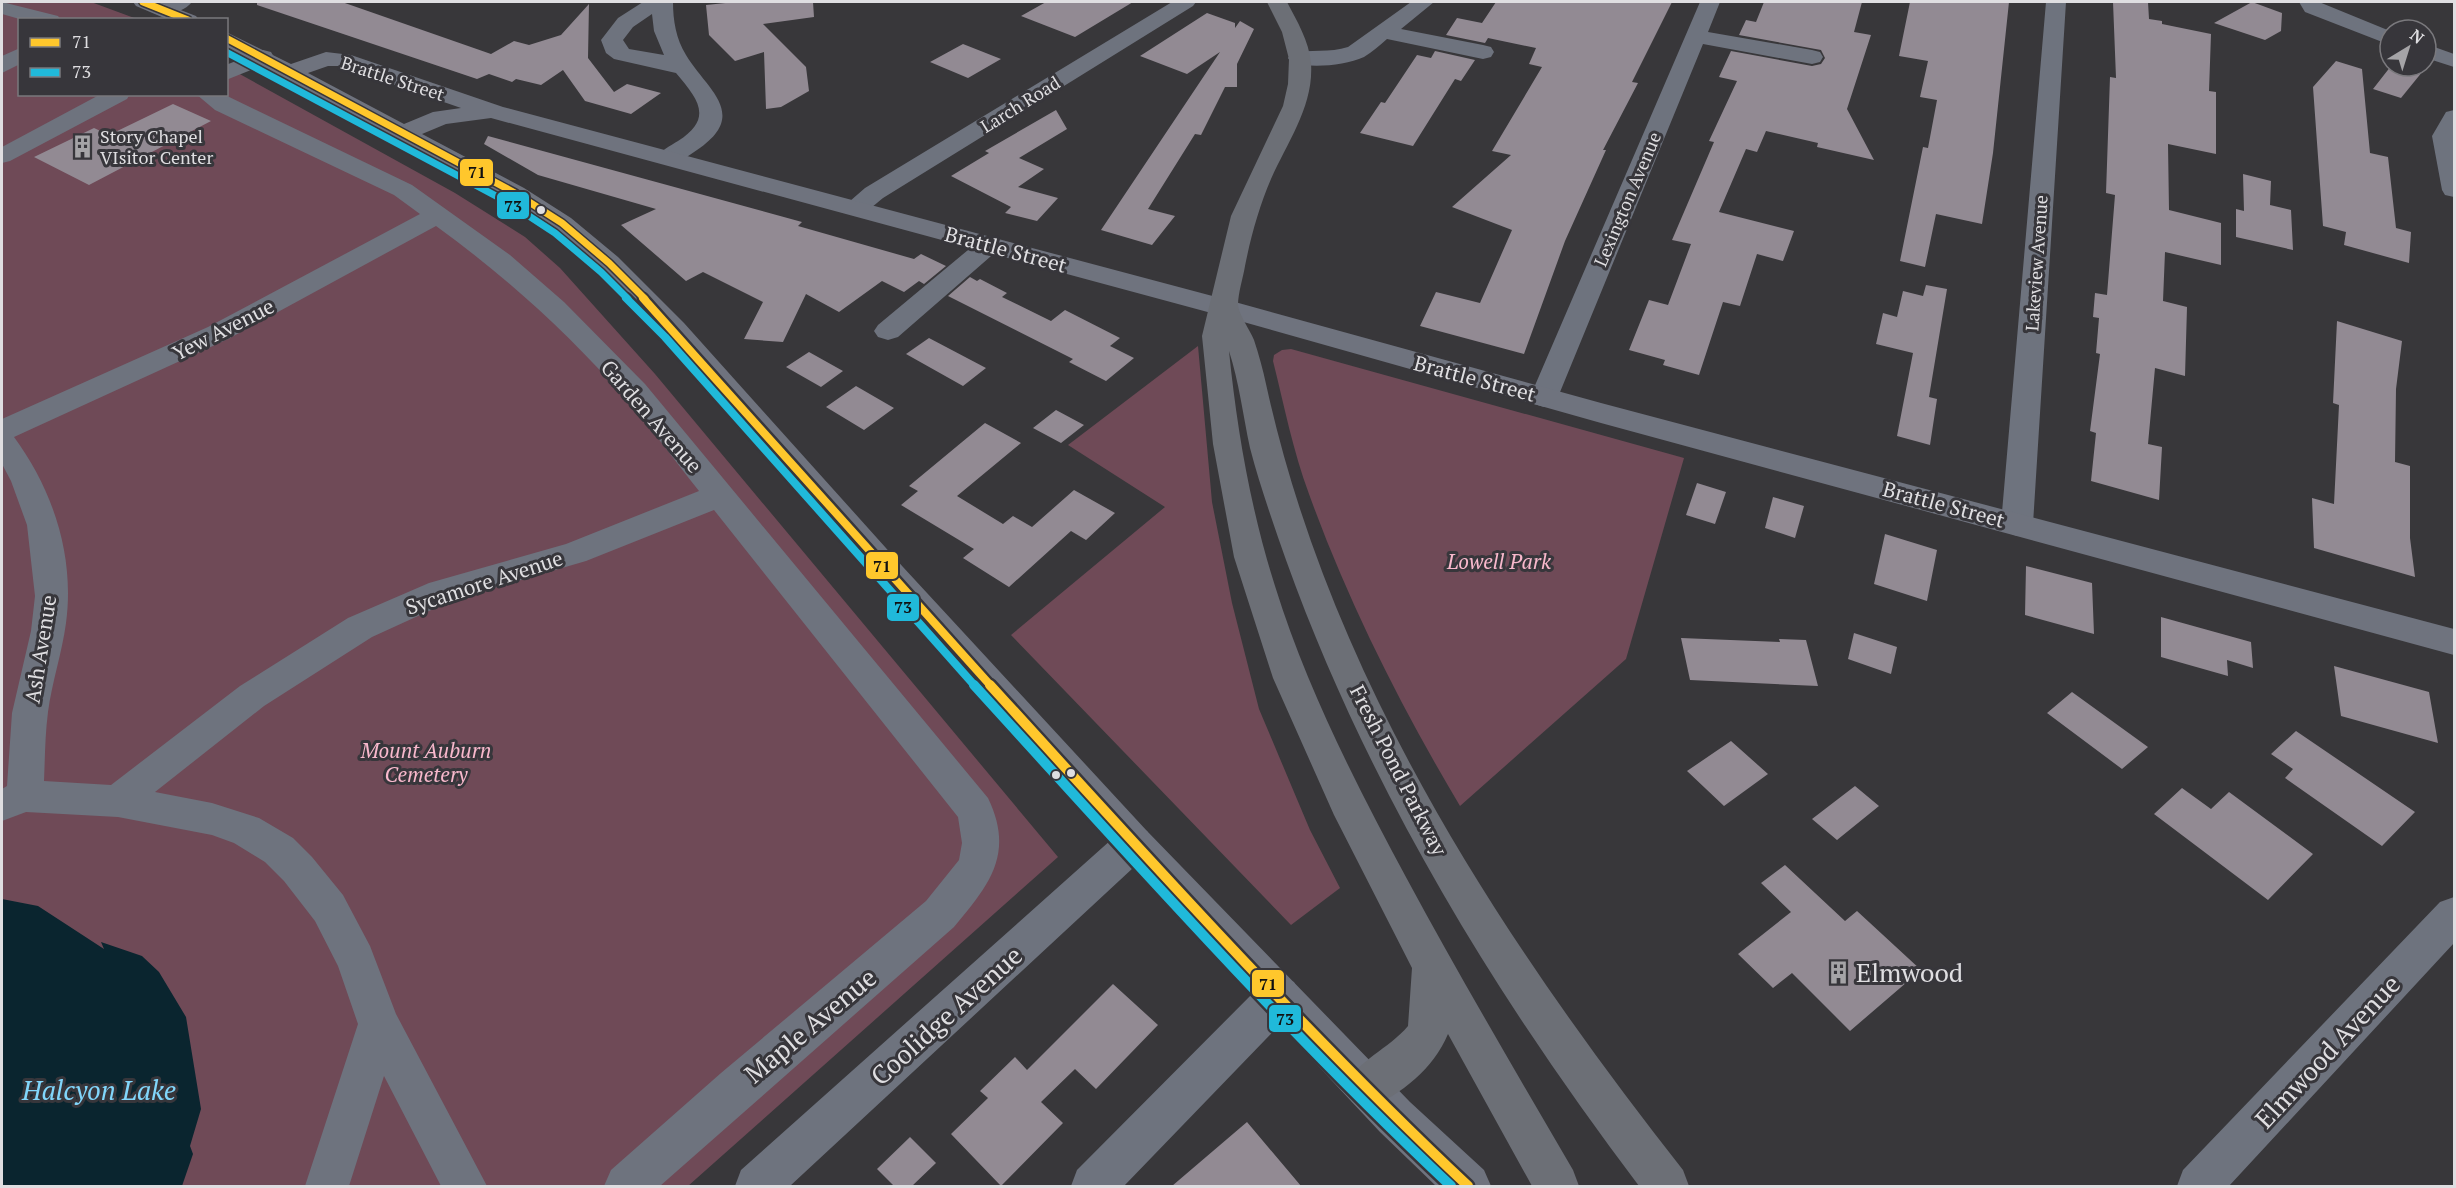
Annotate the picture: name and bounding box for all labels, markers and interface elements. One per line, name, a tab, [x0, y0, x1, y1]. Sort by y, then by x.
legend	[18, 18, 228, 96]
north arrow	[2378, 18, 2438, 78]
text: N	[2406, 24, 2429, 49]
text: 71	[72, 29, 91, 53]
street label: Brattle Street	[338, 50, 448, 106]
text: 73	[72, 59, 91, 83]
street label: Larch Road	[976, 70, 1064, 138]
place label: Story Chapel VIsitor Center	[100, 124, 213, 169]
street label: Lexington Avenue	[1588, 128, 1666, 270]
building icon: Story Chapel VIsitor Center	[69, 133, 95, 159]
line badge: 71	[459, 158, 494, 187]
text: 71	[468, 161, 486, 183]
line badge: 73	[496, 191, 530, 220]
street label: Lakeview Avenue	[2019, 194, 2053, 332]
text: 73	[504, 195, 522, 217]
unlabelled marker	[535, 204, 547, 216]
street label: Brattle Street	[942, 219, 1070, 279]
street label: Yew Avenue	[167, 291, 279, 367]
street label: Brattle Street	[1411, 348, 1539, 408]
street label: Garden Avenue	[595, 354, 709, 478]
street label: Brattle Street	[1880, 474, 2008, 534]
street label: Sycamore Avenue	[402, 543, 566, 621]
park label: Lowell Park	[1446, 547, 1552, 575]
line badge: 71	[865, 551, 899, 580]
text: 71	[873, 555, 891, 577]
street label: Ash Avenue	[18, 593, 62, 705]
line badge: 73	[886, 593, 920, 622]
text: 73	[894, 596, 912, 618]
street label: Fresh Pond Parkway	[1344, 680, 1454, 860]
park label: Mount Auburn Cemetery	[360, 736, 491, 788]
unlabelled marker	[1065, 767, 1077, 779]
unlabelled marker	[1050, 769, 1062, 781]
street label: Coolidge Avenue	[863, 938, 1029, 1092]
place label: Elmwood	[1856, 955, 1963, 989]
building icon: Elmwood	[1825, 959, 1851, 985]
street label: Maple Avenue	[737, 960, 883, 1090]
street label: Elmwood Avenue	[2247, 967, 2407, 1135]
line badge: 71	[1251, 969, 1285, 998]
text: 71	[1259, 973, 1277, 995]
line badge: 73	[1268, 1004, 1302, 1033]
text: 73	[1276, 1008, 1294, 1030]
water label: Halcyon Lake	[21, 1072, 176, 1108]

